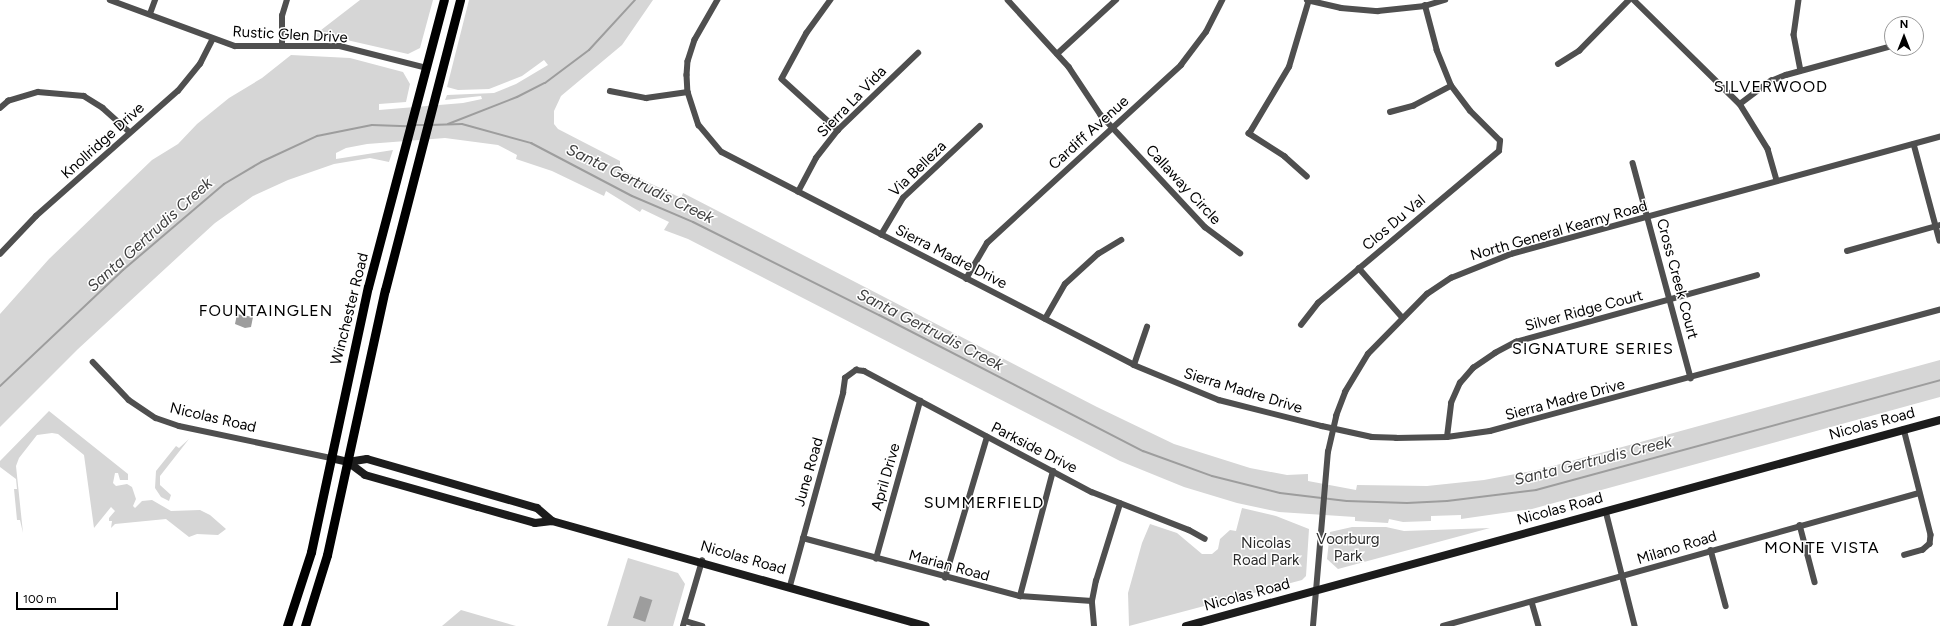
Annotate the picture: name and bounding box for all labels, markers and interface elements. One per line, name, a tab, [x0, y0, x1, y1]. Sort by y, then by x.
north arrow	[1884, 16, 1924, 56]
text: N	[1900, 18, 1908, 31]
street label: Rustic Glen Drive	[232, 23, 348, 47]
street label: Sierra La Vida	[814, 63, 890, 141]
district label: SILVERWOOD	[1714, 77, 1828, 97]
street label: Cardiff Avenue	[1045, 92, 1133, 174]
street label: Knollridge Drive	[58, 99, 148, 183]
street label: Via Belleza	[886, 137, 950, 201]
water label: Santa Gertrudis Creek	[563, 140, 717, 228]
street label: Callaway Circle	[1142, 141, 1224, 229]
water label: Santa Gertrudis Creek	[84, 174, 216, 296]
street label: Clos Du Val	[1359, 191, 1429, 255]
street label: North General Kearny Road	[1468, 197, 1650, 265]
street label: Cross Creek Court	[1652, 217, 1702, 341]
street label: Sierra Madre Drive	[892, 221, 1010, 293]
street label: Winchester Road	[327, 251, 373, 367]
water label: Santa Gertrudis Creek	[854, 285, 1006, 375]
street label: Silver Ridge Court	[1523, 287, 1645, 335]
district label: FOUNTAINGLEN	[199, 301, 333, 321]
district label: SIGNATURE SERIES	[1512, 339, 1674, 359]
street label: Sierra Madre Drive	[1181, 364, 1305, 418]
street label: Sierra Madre Drive	[1503, 375, 1627, 425]
street label: Nicolas Road	[168, 399, 258, 437]
street label: Nicolas Road	[1827, 404, 1917, 444]
street label: Parkside Drive	[988, 419, 1080, 477]
water label: Santa Gertrudis Creek	[1512, 432, 1674, 490]
street label: June Road	[791, 435, 827, 509]
street label: April Drive	[868, 441, 904, 513]
street label: Nicolas Road	[1515, 489, 1605, 529]
district label: SUMMERFIELD	[924, 493, 1044, 513]
street label: Milano Road	[1635, 527, 1719, 569]
park label: Voorburg Park	[1316, 530, 1380, 565]
park label: Nicolas Road Park	[1233, 534, 1299, 569]
street label: Nicolas Road	[698, 537, 788, 579]
district label: MONTE VISTA	[1764, 538, 1880, 558]
street label: Marian Road	[907, 547, 991, 585]
street label: Nicolas Road	[1202, 575, 1292, 615]
scale bar	[18, 584, 120, 610]
text: 100 m	[23, 592, 57, 606]

